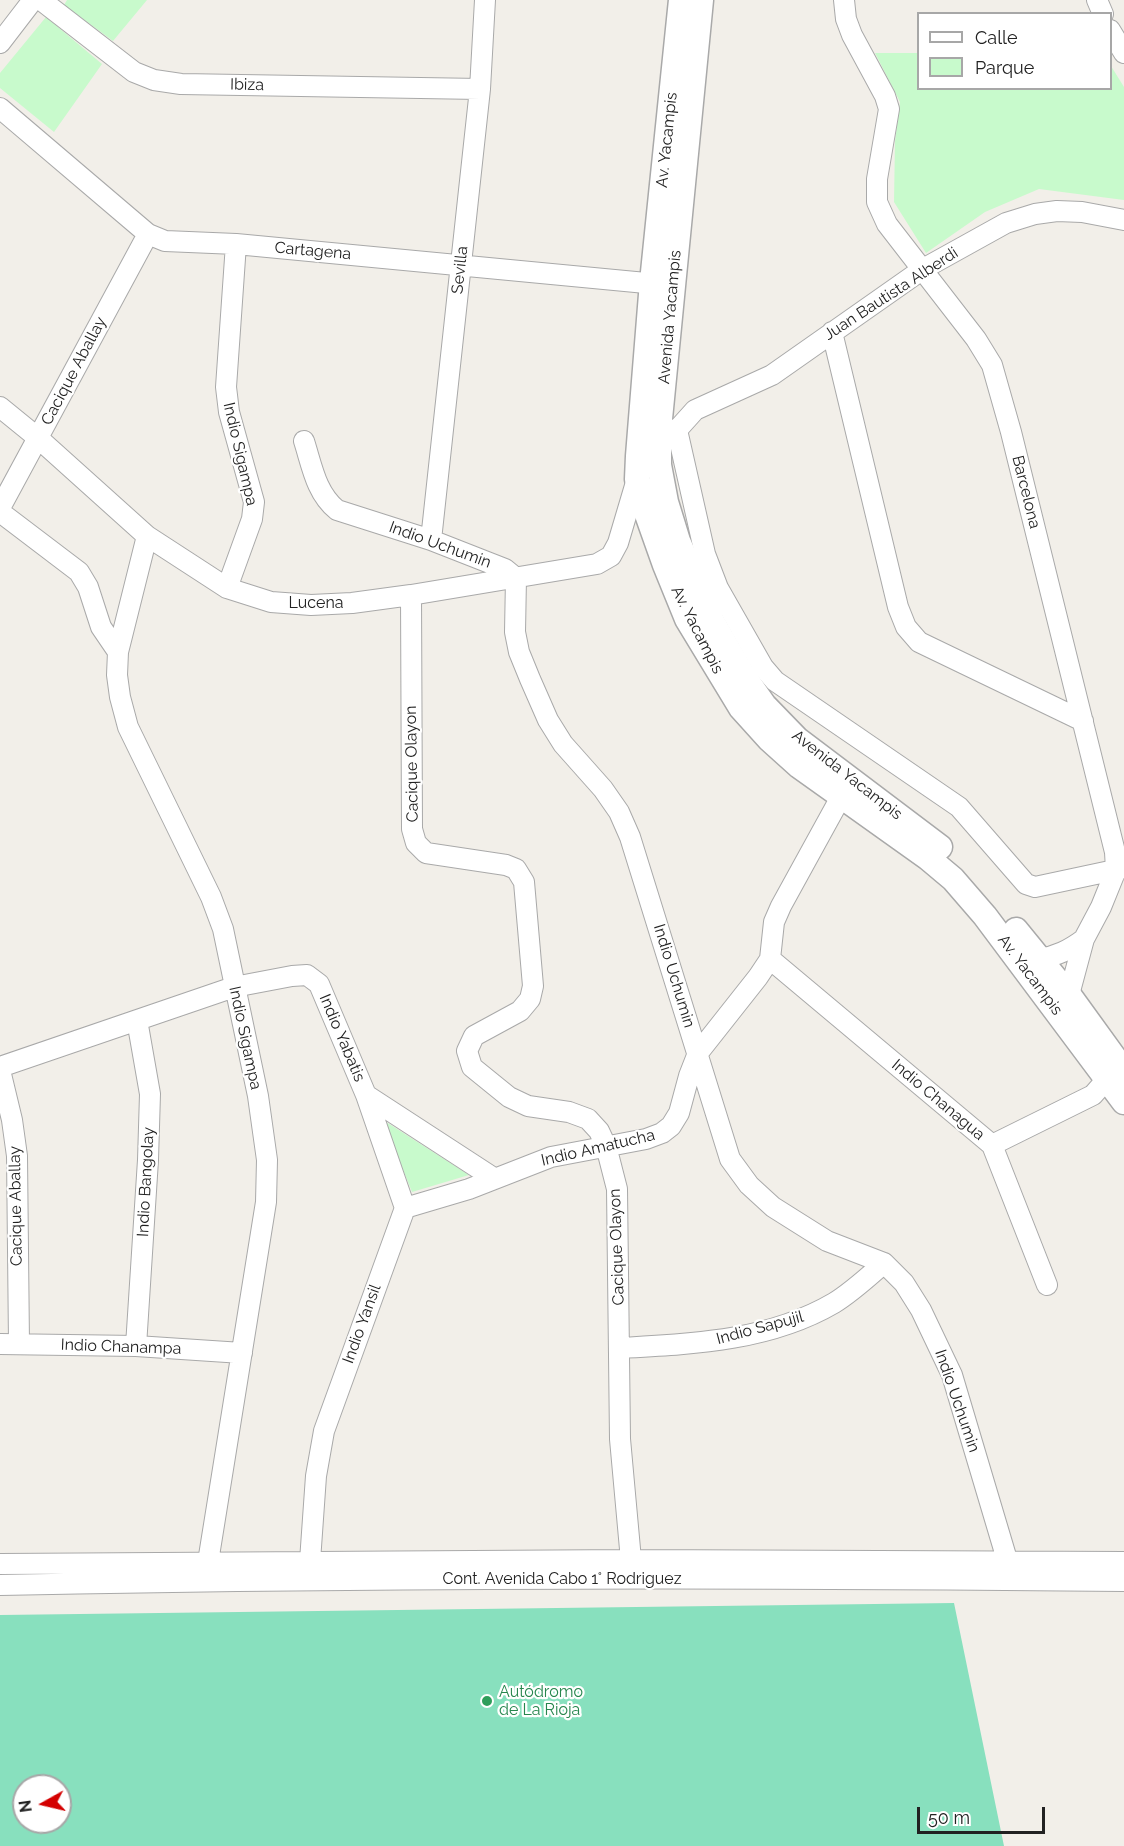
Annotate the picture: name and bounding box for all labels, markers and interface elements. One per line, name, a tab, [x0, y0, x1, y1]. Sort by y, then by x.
legend	[917, 12, 1112, 90]
text: Calle	[975, 27, 1018, 48]
text: Parque	[975, 57, 1034, 78]
street label: Ibiza	[230, 75, 264, 95]
street label: Av. Yacampis	[652, 91, 682, 189]
street label: Cartagena	[274, 238, 352, 264]
street label: Juan Bautista Alberdi	[820, 243, 962, 345]
street label: Sevilla	[448, 245, 472, 295]
street label: Avenida Yacampis	[655, 249, 685, 385]
street label: Cacique Aballay	[37, 313, 111, 429]
street label: Indio Sigampa	[219, 400, 261, 508]
street label: Barcelona	[1008, 453, 1044, 531]
street label: Indio Uchumin	[386, 518, 494, 572]
street label: Av. Yacampis	[667, 583, 727, 677]
street label: Lucena	[289, 593, 343, 613]
street label: Cacique Olayon	[401, 705, 423, 823]
street label: Avenida Yacampis	[788, 726, 906, 824]
street label: Indio Uchumin	[649, 922, 699, 1030]
street label: Av. Yacampis	[994, 931, 1066, 1019]
street label: Indio Sigampa	[225, 984, 265, 1092]
street label: Indio Yabatis	[315, 991, 369, 1085]
street label: Indio Chanagua	[888, 1056, 988, 1144]
street label: Indio Amatucha	[539, 1126, 657, 1170]
street label: Indio Bangolay	[134, 1127, 158, 1237]
street label: Cacique Aballay	[5, 1146, 27, 1266]
street label: Cacique Olayon	[605, 1188, 629, 1306]
street label: Indio Yansil	[339, 1282, 385, 1366]
street label: Indio Sapujil	[714, 1307, 806, 1349]
street label: Indio Chanampa	[60, 1335, 182, 1359]
street label: Indio Uchumin	[930, 1347, 984, 1455]
street label: Cont. Avenida Cabo 1° Rodriguez	[442, 1569, 682, 1589]
place label: Autódromo de La Rioja	[499, 1682, 583, 1720]
marker: Autódromo de La Rioja	[480, 1694, 494, 1708]
north arrow	[12, 1774, 72, 1834]
scale bar	[920, 1795, 1048, 1833]
text: N	[15, 1799, 36, 1814]
text: 50 m	[928, 1807, 970, 1828]

